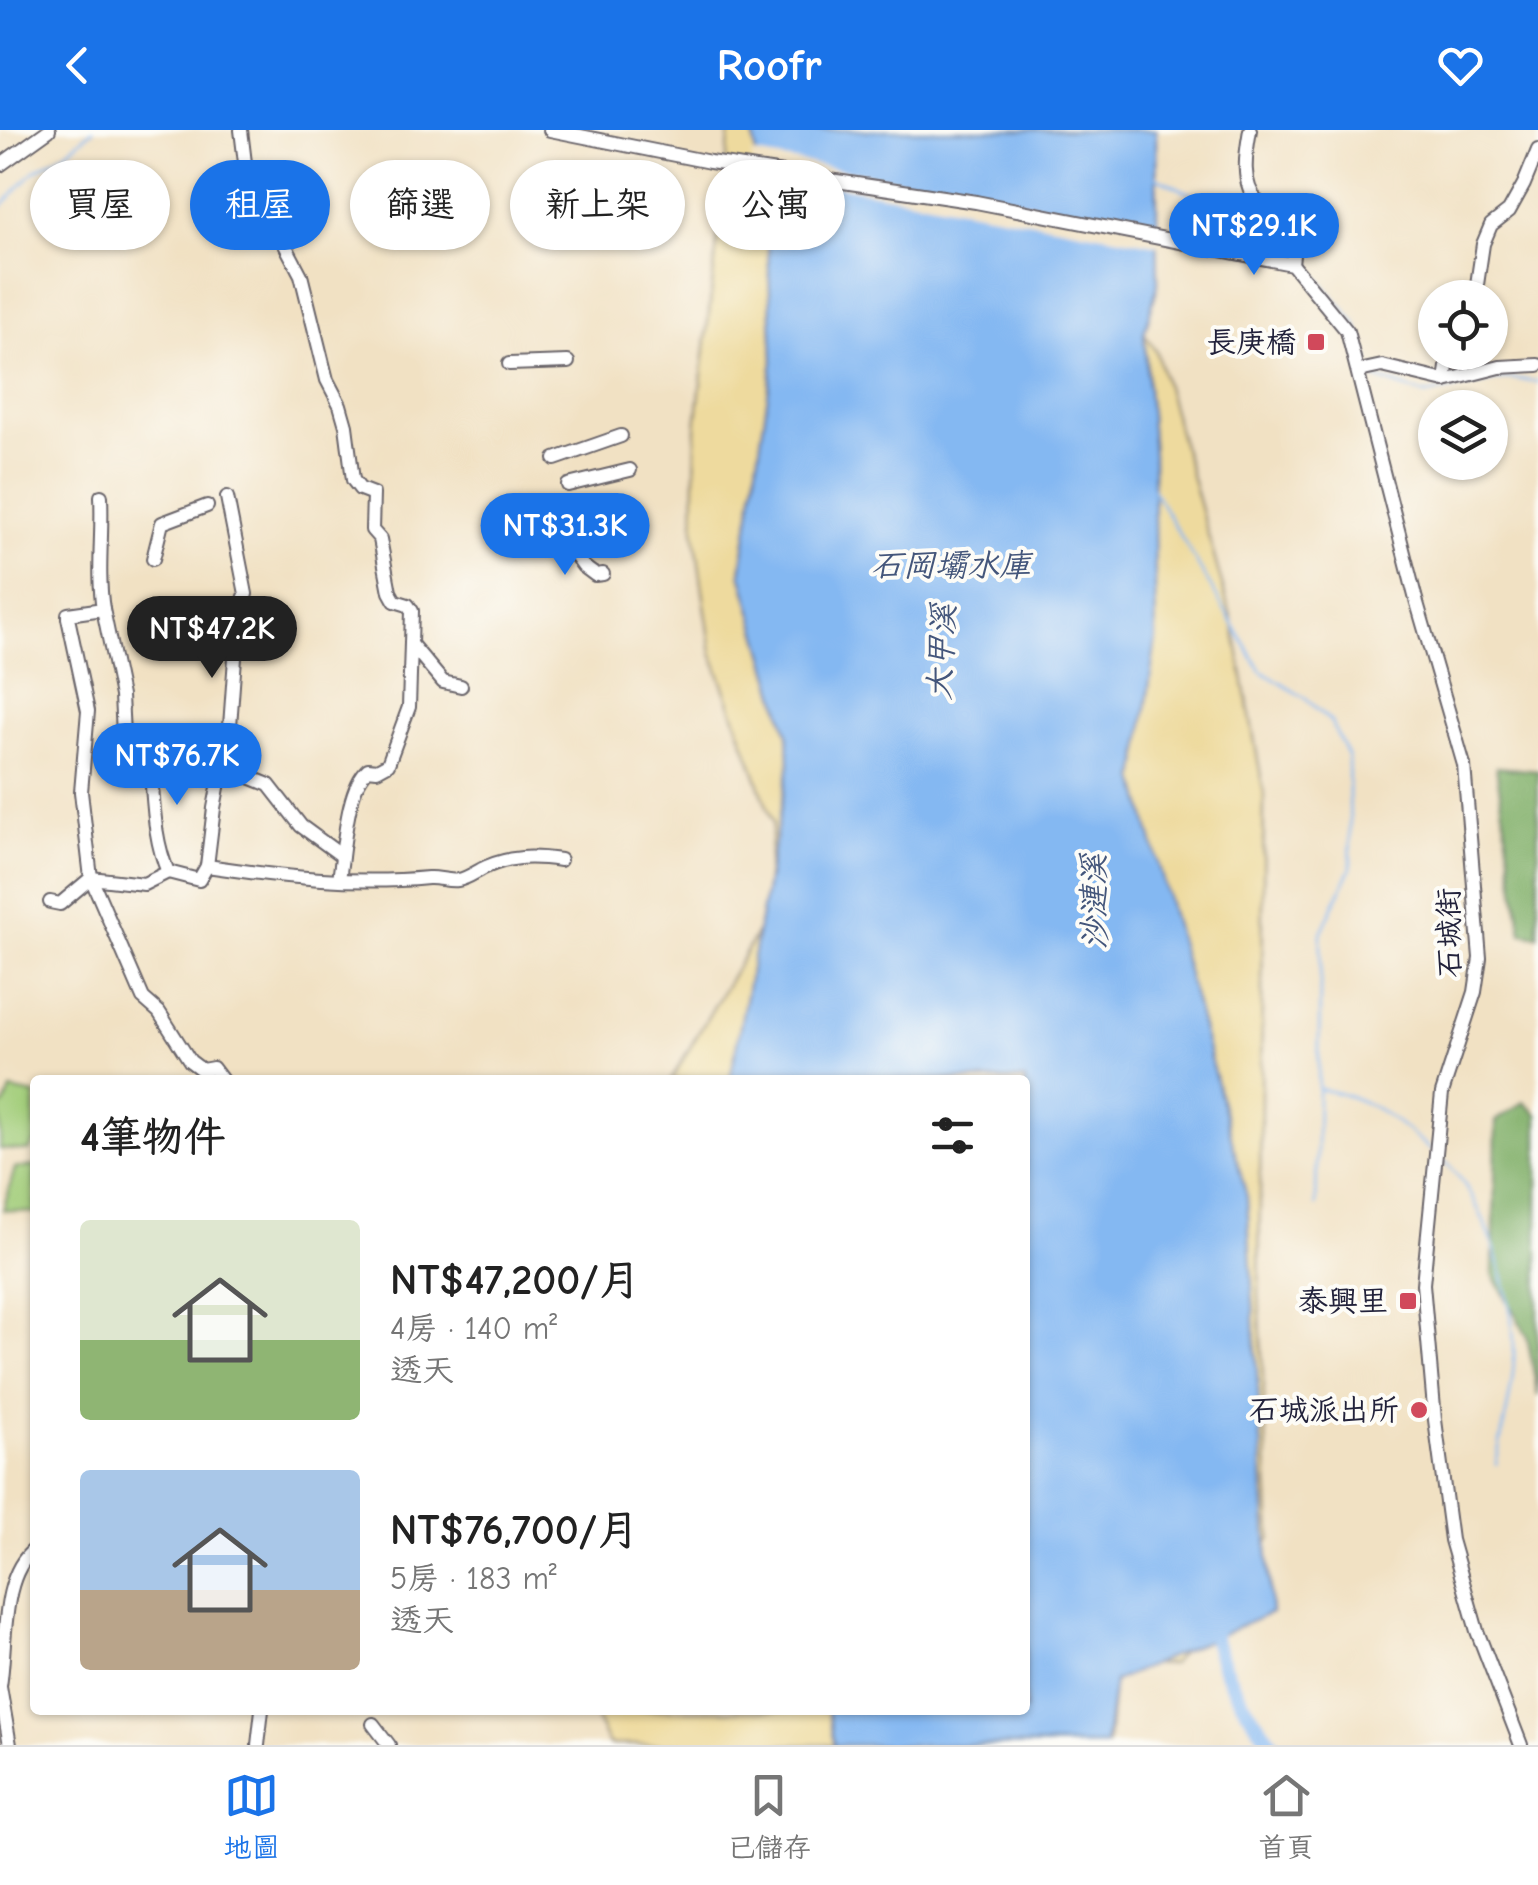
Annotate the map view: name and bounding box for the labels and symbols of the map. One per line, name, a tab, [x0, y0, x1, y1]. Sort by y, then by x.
pin: NT$29.1K	[1151, 193, 1357, 278]
place label: 長庚橋	[1206, 325, 1296, 360]
marker: 長庚橋	[1305, 331, 1327, 353]
pin: NT$31.3K	[462, 493, 668, 578]
water label: 石岡壩水庫	[871, 547, 1034, 584]
pin: NT$47.2K	[109, 596, 315, 681]
water label: 大甲溪	[921, 601, 963, 701]
pin: NT$76.7K	[74, 723, 280, 808]
water label: 沙漣溪	[1075, 852, 1114, 950]
street label: 石城街	[1431, 888, 1468, 978]
place label: 泰興里	[1298, 1284, 1388, 1319]
marker: 泰興里	[1397, 1290, 1419, 1312]
place label: 石城派出所	[1249, 1393, 1399, 1428]
marker: 石城派出所	[1408, 1399, 1430, 1421]

